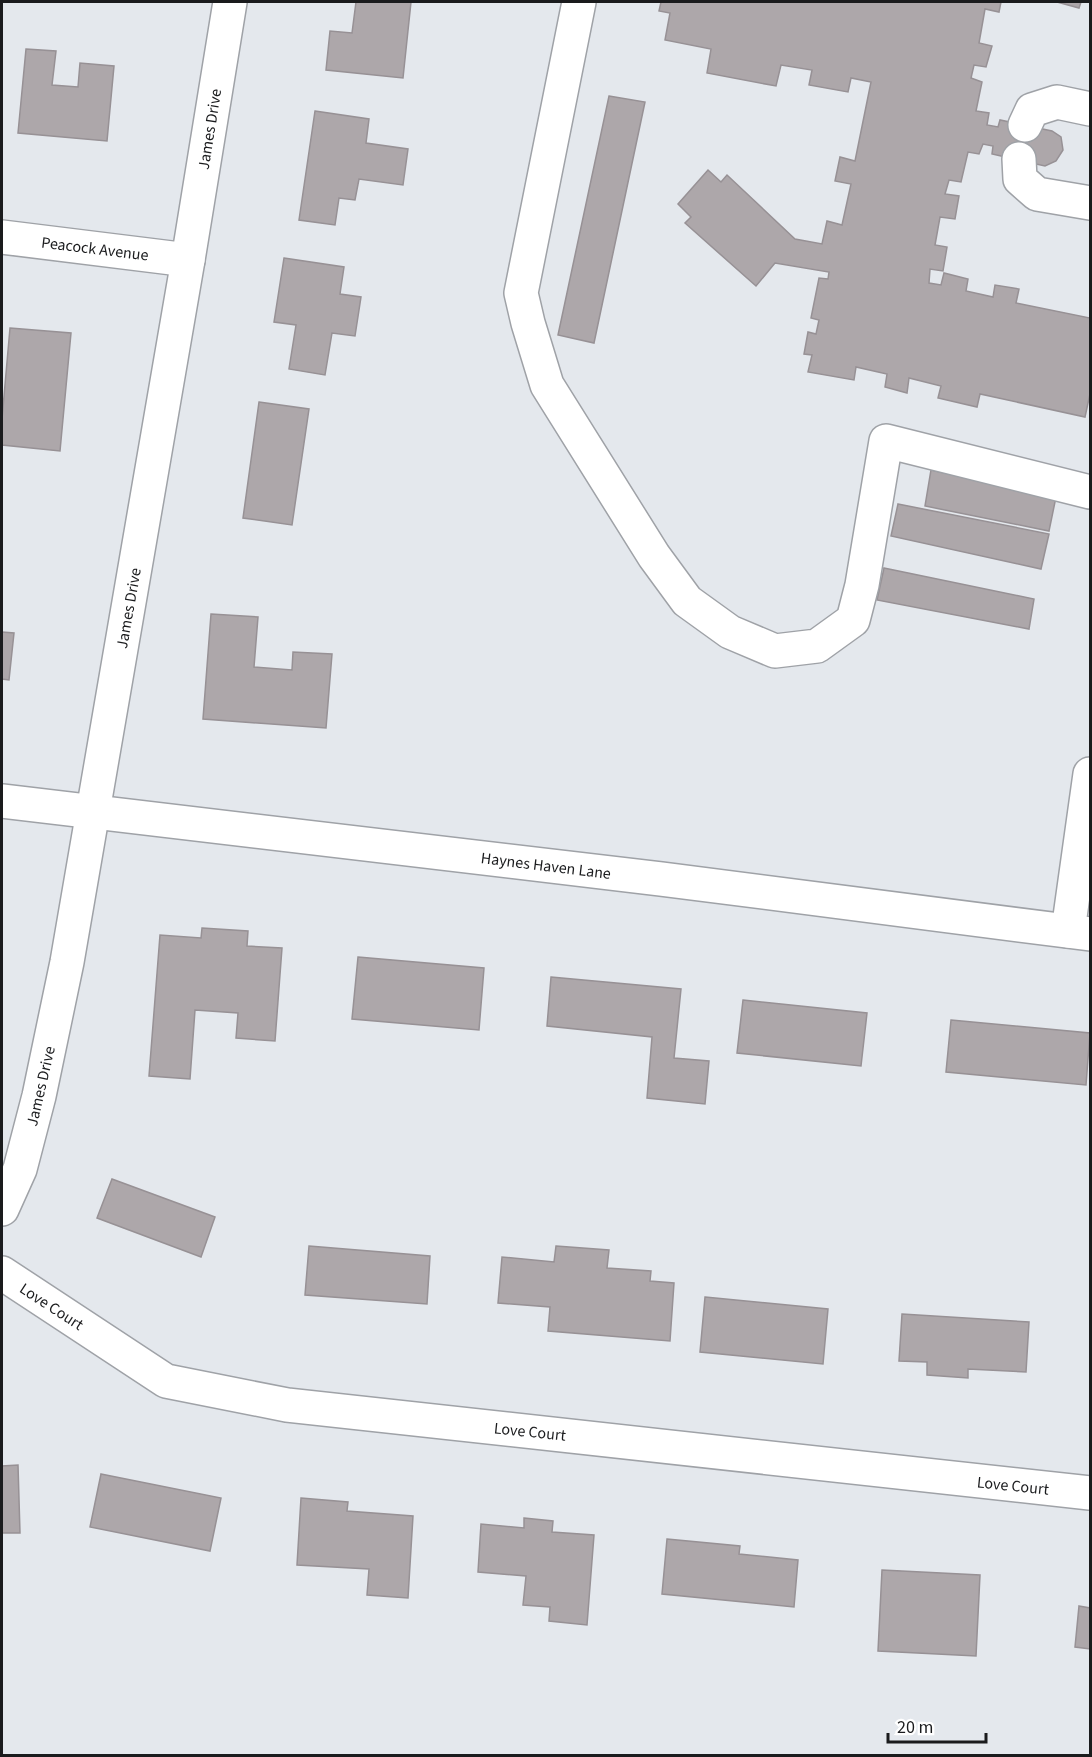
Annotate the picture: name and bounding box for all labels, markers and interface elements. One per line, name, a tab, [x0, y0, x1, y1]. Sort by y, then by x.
street label: James Drive	[193, 87, 227, 171]
street label: Peacock Avenue	[40, 232, 150, 266]
street label: James Drive	[111, 566, 147, 650]
street label: Haynes Haven Lane	[480, 847, 612, 885]
street label: James Drive	[21, 1044, 61, 1128]
street label: Love Court	[15, 1278, 88, 1336]
street label: Love Court	[493, 1417, 568, 1447]
street label: Love Court	[976, 1471, 1051, 1501]
scale bar	[888, 1706, 986, 1744]
text: 20 m	[897, 1715, 933, 1740]

